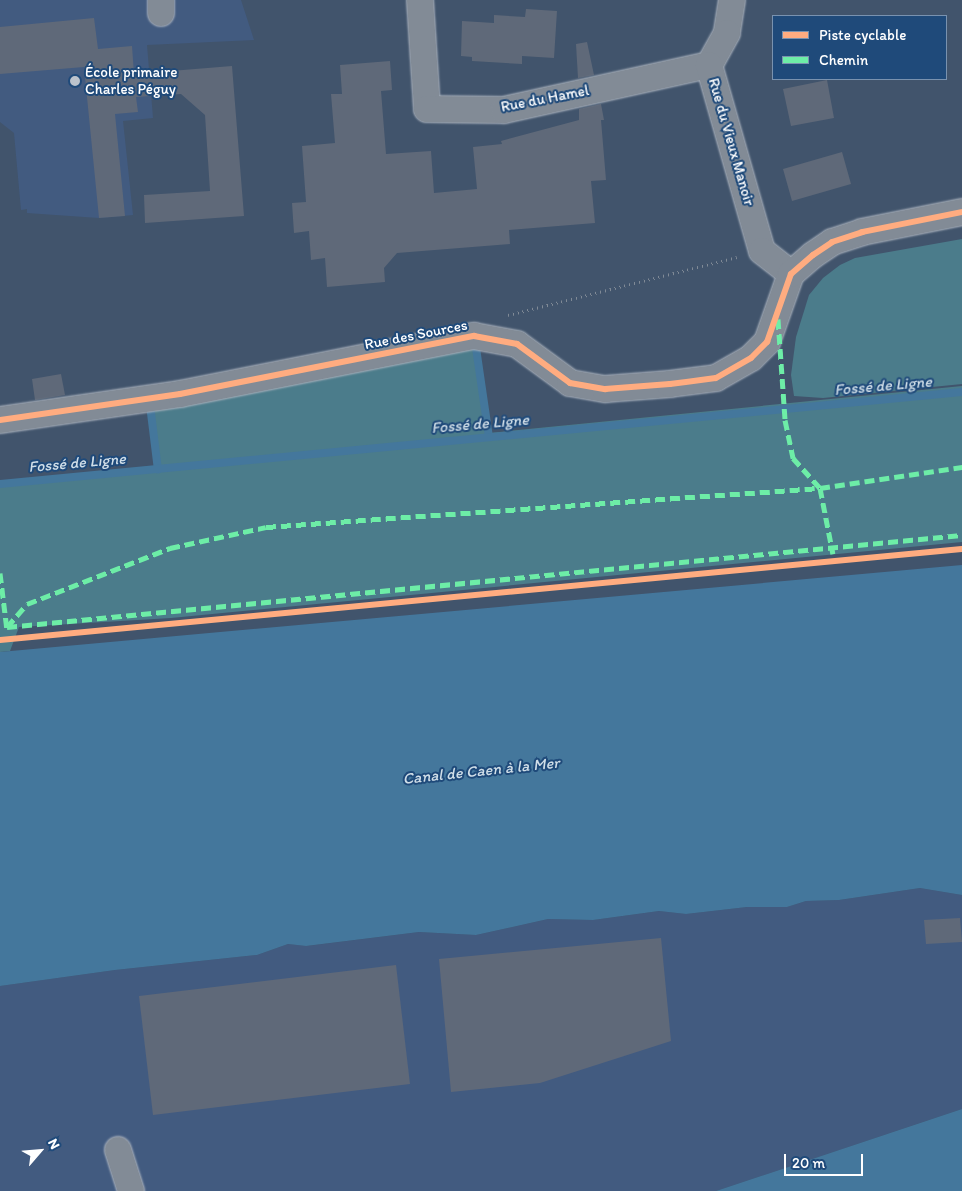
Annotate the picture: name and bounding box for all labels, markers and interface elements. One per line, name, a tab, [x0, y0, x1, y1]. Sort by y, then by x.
legend	[772, 15, 947, 80]
text: Piste cyclable	[819, 26, 906, 44]
text: Chemin	[819, 51, 868, 69]
place label: École primaire Charles Péguy	[85, 63, 177, 98]
marker: École primaire Charles Péguy	[69, 75, 81, 87]
street label: Rue du Vieux Manoir	[704, 76, 758, 208]
street label: Rue du Hamel	[499, 82, 591, 116]
street label: Rue des Sources	[363, 316, 469, 354]
water label: Fossé de Ligne	[833, 372, 933, 400]
water label: Fossé de Ligne	[430, 410, 530, 438]
water label: Fossé de Ligne	[27, 449, 127, 477]
water label: Canal de Caen à la Mer	[402, 753, 560, 789]
north arrow	[15, 1126, 65, 1176]
text: N	[44, 1136, 64, 1152]
scale bar	[787, 1144, 866, 1176]
text: 20 m	[792, 1154, 825, 1172]

